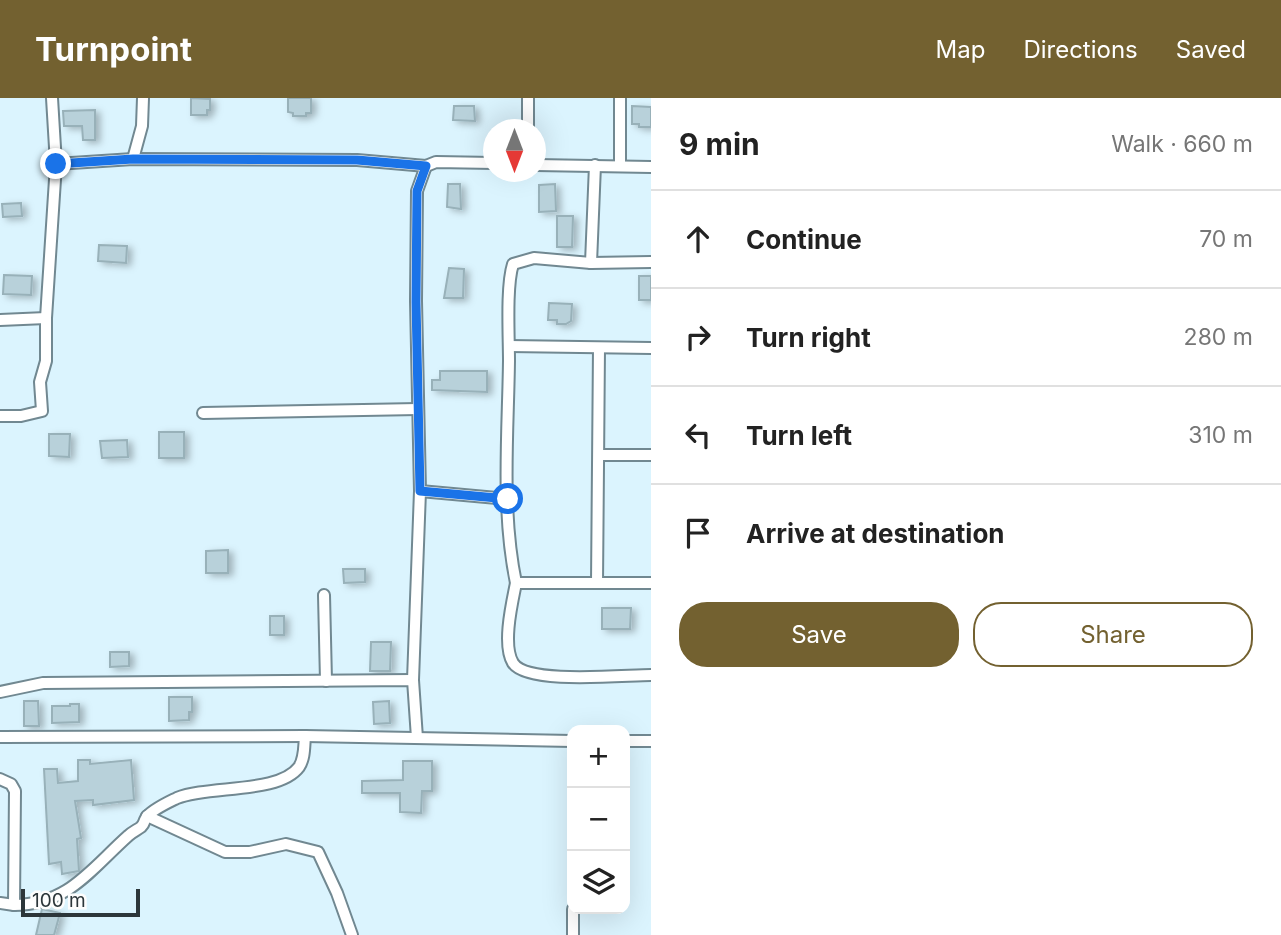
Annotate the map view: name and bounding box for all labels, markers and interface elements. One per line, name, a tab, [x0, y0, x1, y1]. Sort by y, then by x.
text: Turnpoint	[35, 29, 192, 69]
text: Map	[936, 35, 985, 64]
text: Directions	[1023, 35, 1138, 64]
text: Saved	[1176, 35, 1246, 64]
north arrow	[483, 119, 546, 182]
text: 9 min	[679, 126, 760, 162]
text: Walk · 660 m	[1111, 130, 1253, 158]
route end	[40, 148, 71, 179]
icon: ahead	[679, 220, 717, 258]
text: Continue	[746, 224, 862, 255]
text: 70 m	[1199, 225, 1253, 253]
icon: right	[679, 318, 717, 356]
text: Turn right	[746, 322, 871, 353]
text: 280 m	[1184, 323, 1253, 351]
icon: left	[679, 416, 717, 454]
text: Turn left	[746, 420, 852, 451]
text: 310 m	[1188, 421, 1253, 449]
route start	[492, 483, 523, 514]
icon: arrive	[679, 514, 717, 552]
text: Arrive at destination	[746, 518, 1005, 549]
button: Save	[679, 602, 959, 667]
button: Share	[973, 602, 1253, 667]
map controls	[567, 725, 630, 914]
button: +	[567, 725, 630, 788]
button: −	[567, 788, 630, 851]
button: layers	[567, 851, 630, 914]
scale bar	[21, 886, 140, 918]
text: 100 m	[32, 889, 86, 912]

